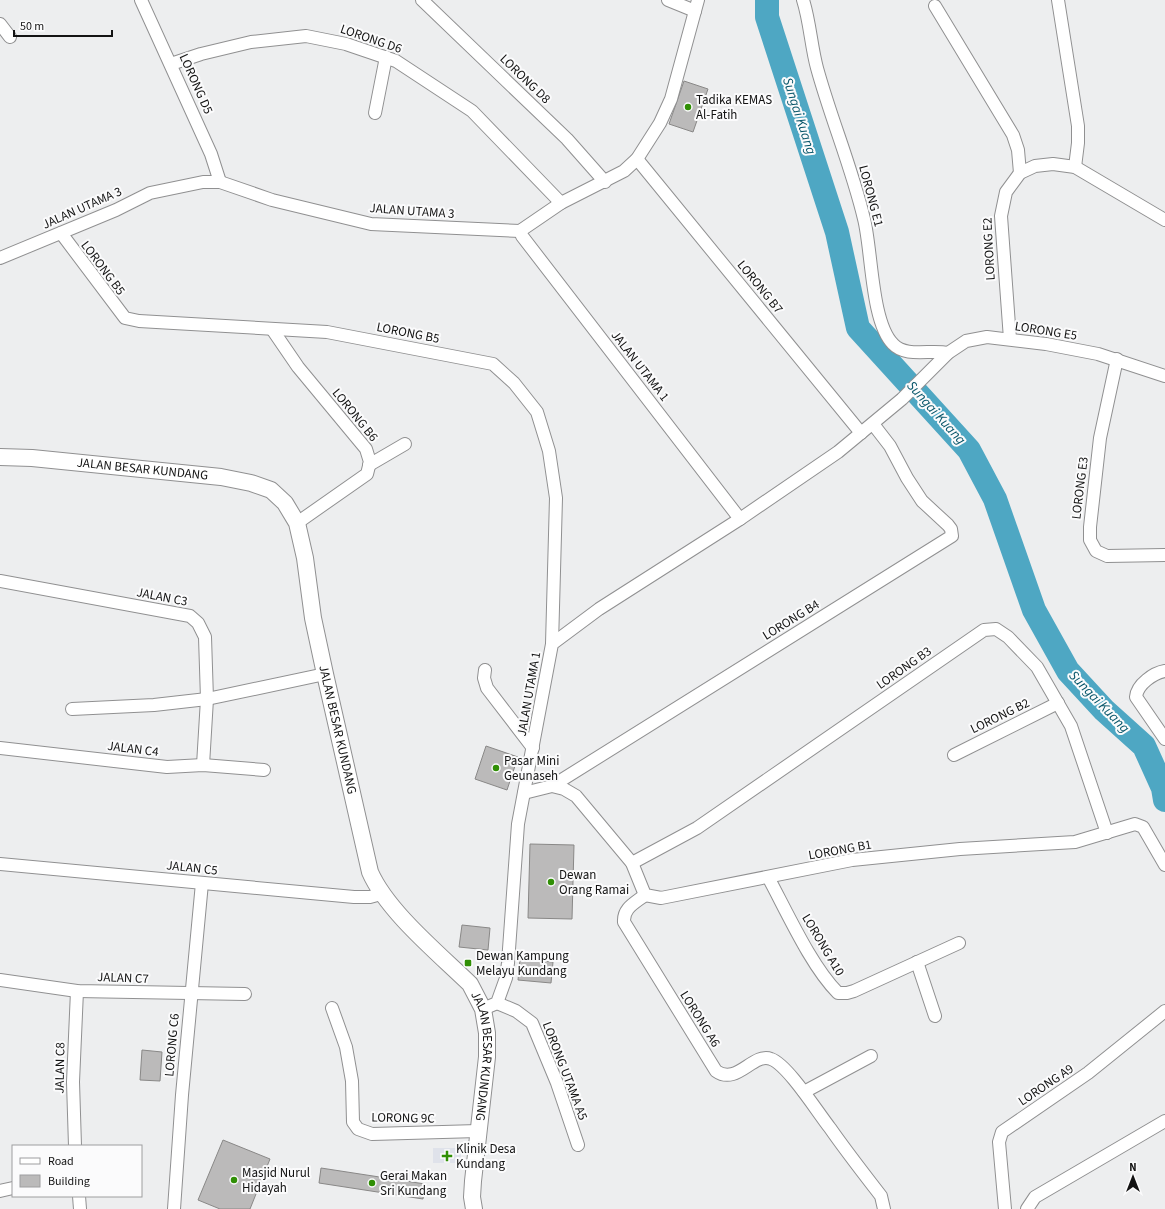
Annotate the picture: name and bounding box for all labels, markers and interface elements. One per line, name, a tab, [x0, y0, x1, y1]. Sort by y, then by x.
scale bar	[14, 12, 112, 38]
text: 50 m	[20, 18, 44, 35]
street label: LORONG D6	[338, 20, 404, 58]
street label: LORONG D8	[496, 50, 554, 108]
street label: LORONG D5	[175, 51, 217, 117]
water label: Sungai Kuang	[777, 75, 821, 157]
place label: Tadika KEMAS Al-Fatih	[696, 91, 772, 124]
marker: Tadika KEMAS Al-Fatih	[683, 102, 693, 112]
street label: LORONG E1	[854, 163, 888, 229]
street label: JALAN UTAMA 3	[39, 182, 125, 234]
street label: JALAN UTAMA 3	[369, 199, 455, 223]
street label: LORONG E2	[978, 217, 1000, 281]
street label: LORONG B5	[77, 237, 129, 299]
street label: LORONG B7	[733, 257, 787, 317]
street label: LORONG E5	[1013, 317, 1079, 345]
street label: LORONG B5	[375, 318, 441, 348]
street label: JALAN UTAMA 1	[607, 327, 673, 405]
water label: Sungai Kuang	[902, 377, 970, 449]
street label: LORONG B6	[328, 385, 382, 445]
street label: JALAN BESAR KUNDANG	[76, 454, 209, 485]
street label: LORONG E3	[1067, 456, 1093, 520]
street label: JALAN C3	[135, 583, 189, 611]
street label: LORONG B4	[759, 595, 823, 645]
street label: LORONG B3	[873, 642, 935, 694]
street label: JALAN UTAMA 1	[513, 650, 545, 738]
street label: JALAN BESAR KUNDANG	[314, 663, 361, 796]
water label: Sungai Kuang	[1064, 666, 1134, 738]
street label: LORONG B2	[967, 694, 1033, 738]
street label: JALAN C4	[106, 737, 160, 761]
place label: Pasar Mini Geunaseh	[504, 752, 559, 785]
marker: Pasar Mini Geunaseh	[491, 763, 501, 773]
street label: LORONG B1	[807, 836, 873, 864]
street label: JALAN C5	[165, 856, 219, 880]
place label: Dewan Orang Ramai	[559, 866, 629, 899]
marker: Dewan Orang Ramai	[546, 877, 556, 887]
street label: LORONG A10	[797, 911, 849, 979]
place label: Dewan Kampung Melayu Kundang	[476, 947, 569, 980]
marker: Dewan Kampung Melayu Kundang	[463, 958, 473, 968]
street label: JALAN C7	[97, 968, 149, 988]
street label: LORONG A6	[676, 987, 724, 1051]
street label: JALAN BESAR KUNDANG	[466, 988, 496, 1122]
street label: LORONG C6	[160, 1013, 184, 1077]
street label: LORONG UTAMA A5	[538, 1019, 592, 1123]
street label: JALAN C8	[51, 1042, 69, 1094]
street label: LORONG A9	[1015, 1060, 1077, 1110]
street label: LORONG 9C	[371, 1108, 435, 1128]
place label: Klinik Desa Kundang	[456, 1140, 516, 1173]
legend	[12, 1145, 142, 1197]
marker: Klinik Desa Kundang	[441, 1150, 453, 1162]
text: Road	[48, 1153, 74, 1170]
north arrow	[1113, 1157, 1153, 1197]
text: N	[1129, 1160, 1137, 1175]
place label: Masjid Nurul Hidayah	[242, 1164, 310, 1197]
place label: Gerai Makan Sri Kundang	[380, 1167, 447, 1200]
text: Building	[48, 1173, 90, 1190]
marker: Masjid Nurul Hidayah	[229, 1175, 239, 1185]
marker: Gerai Makan Sri Kundang	[367, 1178, 377, 1188]

